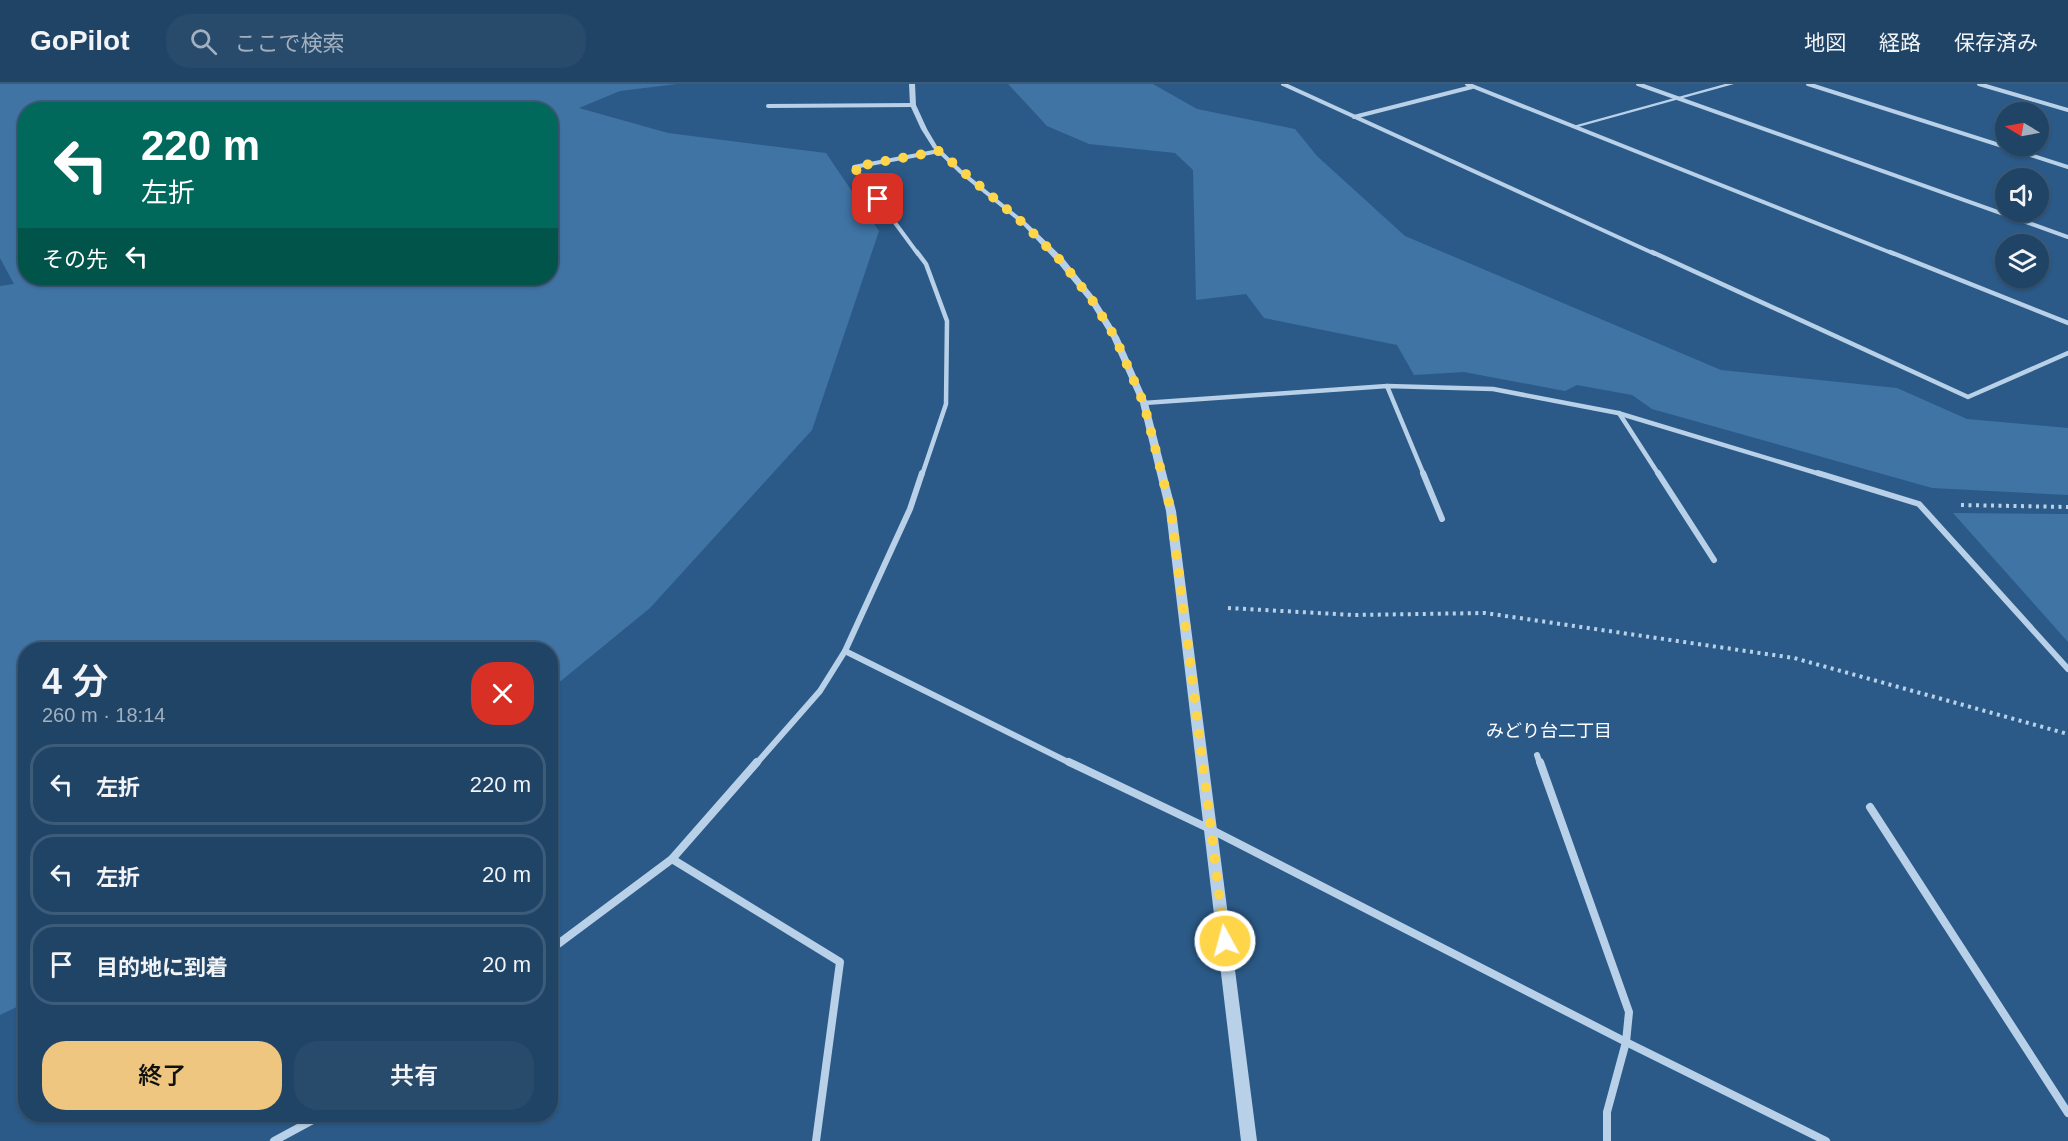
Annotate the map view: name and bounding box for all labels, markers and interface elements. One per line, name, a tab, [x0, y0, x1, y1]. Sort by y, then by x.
search box	[166, 14, 586, 68]
text: GoPilot	[30, 25, 130, 56]
icon: search	[187, 25, 220, 58]
text: ここで検索	[235, 31, 345, 56]
text: 地図	[1804, 31, 1846, 54]
text: 経路	[1879, 31, 1921, 54]
text: 保存済み	[1954, 31, 2038, 54]
north arrow	[1995, 102, 2049, 156]
map controls	[1995, 102, 2049, 288]
text: 220 m	[141, 122, 260, 169]
icon: left	[42, 126, 120, 204]
button: sound	[1995, 168, 2049, 222]
pin	[852, 173, 903, 224]
text: 左折	[141, 178, 195, 208]
icon: arrive	[861, 182, 894, 215]
button: layers	[1995, 234, 2049, 288]
icon: left	[120, 240, 153, 273]
text: その先	[42, 247, 108, 272]
text: 4 分	[42, 661, 108, 702]
button: close	[471, 662, 534, 725]
text: 260 m · 18:14	[42, 704, 165, 726]
district label: みどり台二丁目	[1486, 721, 1612, 741]
icon: left	[45, 768, 78, 801]
text: 220 m	[470, 772, 531, 797]
text: 左折	[96, 775, 140, 800]
icon: left	[45, 858, 78, 891]
text: 20 m	[482, 862, 531, 887]
text: 左折	[96, 865, 140, 890]
position arrow	[1193, 909, 1257, 973]
icon: arrive	[45, 948, 78, 981]
text: 20 m	[482, 952, 531, 977]
text: 目的地に到着	[96, 955, 228, 980]
button: 終了	[42, 1041, 282, 1110]
button: 共有	[294, 1041, 534, 1110]

